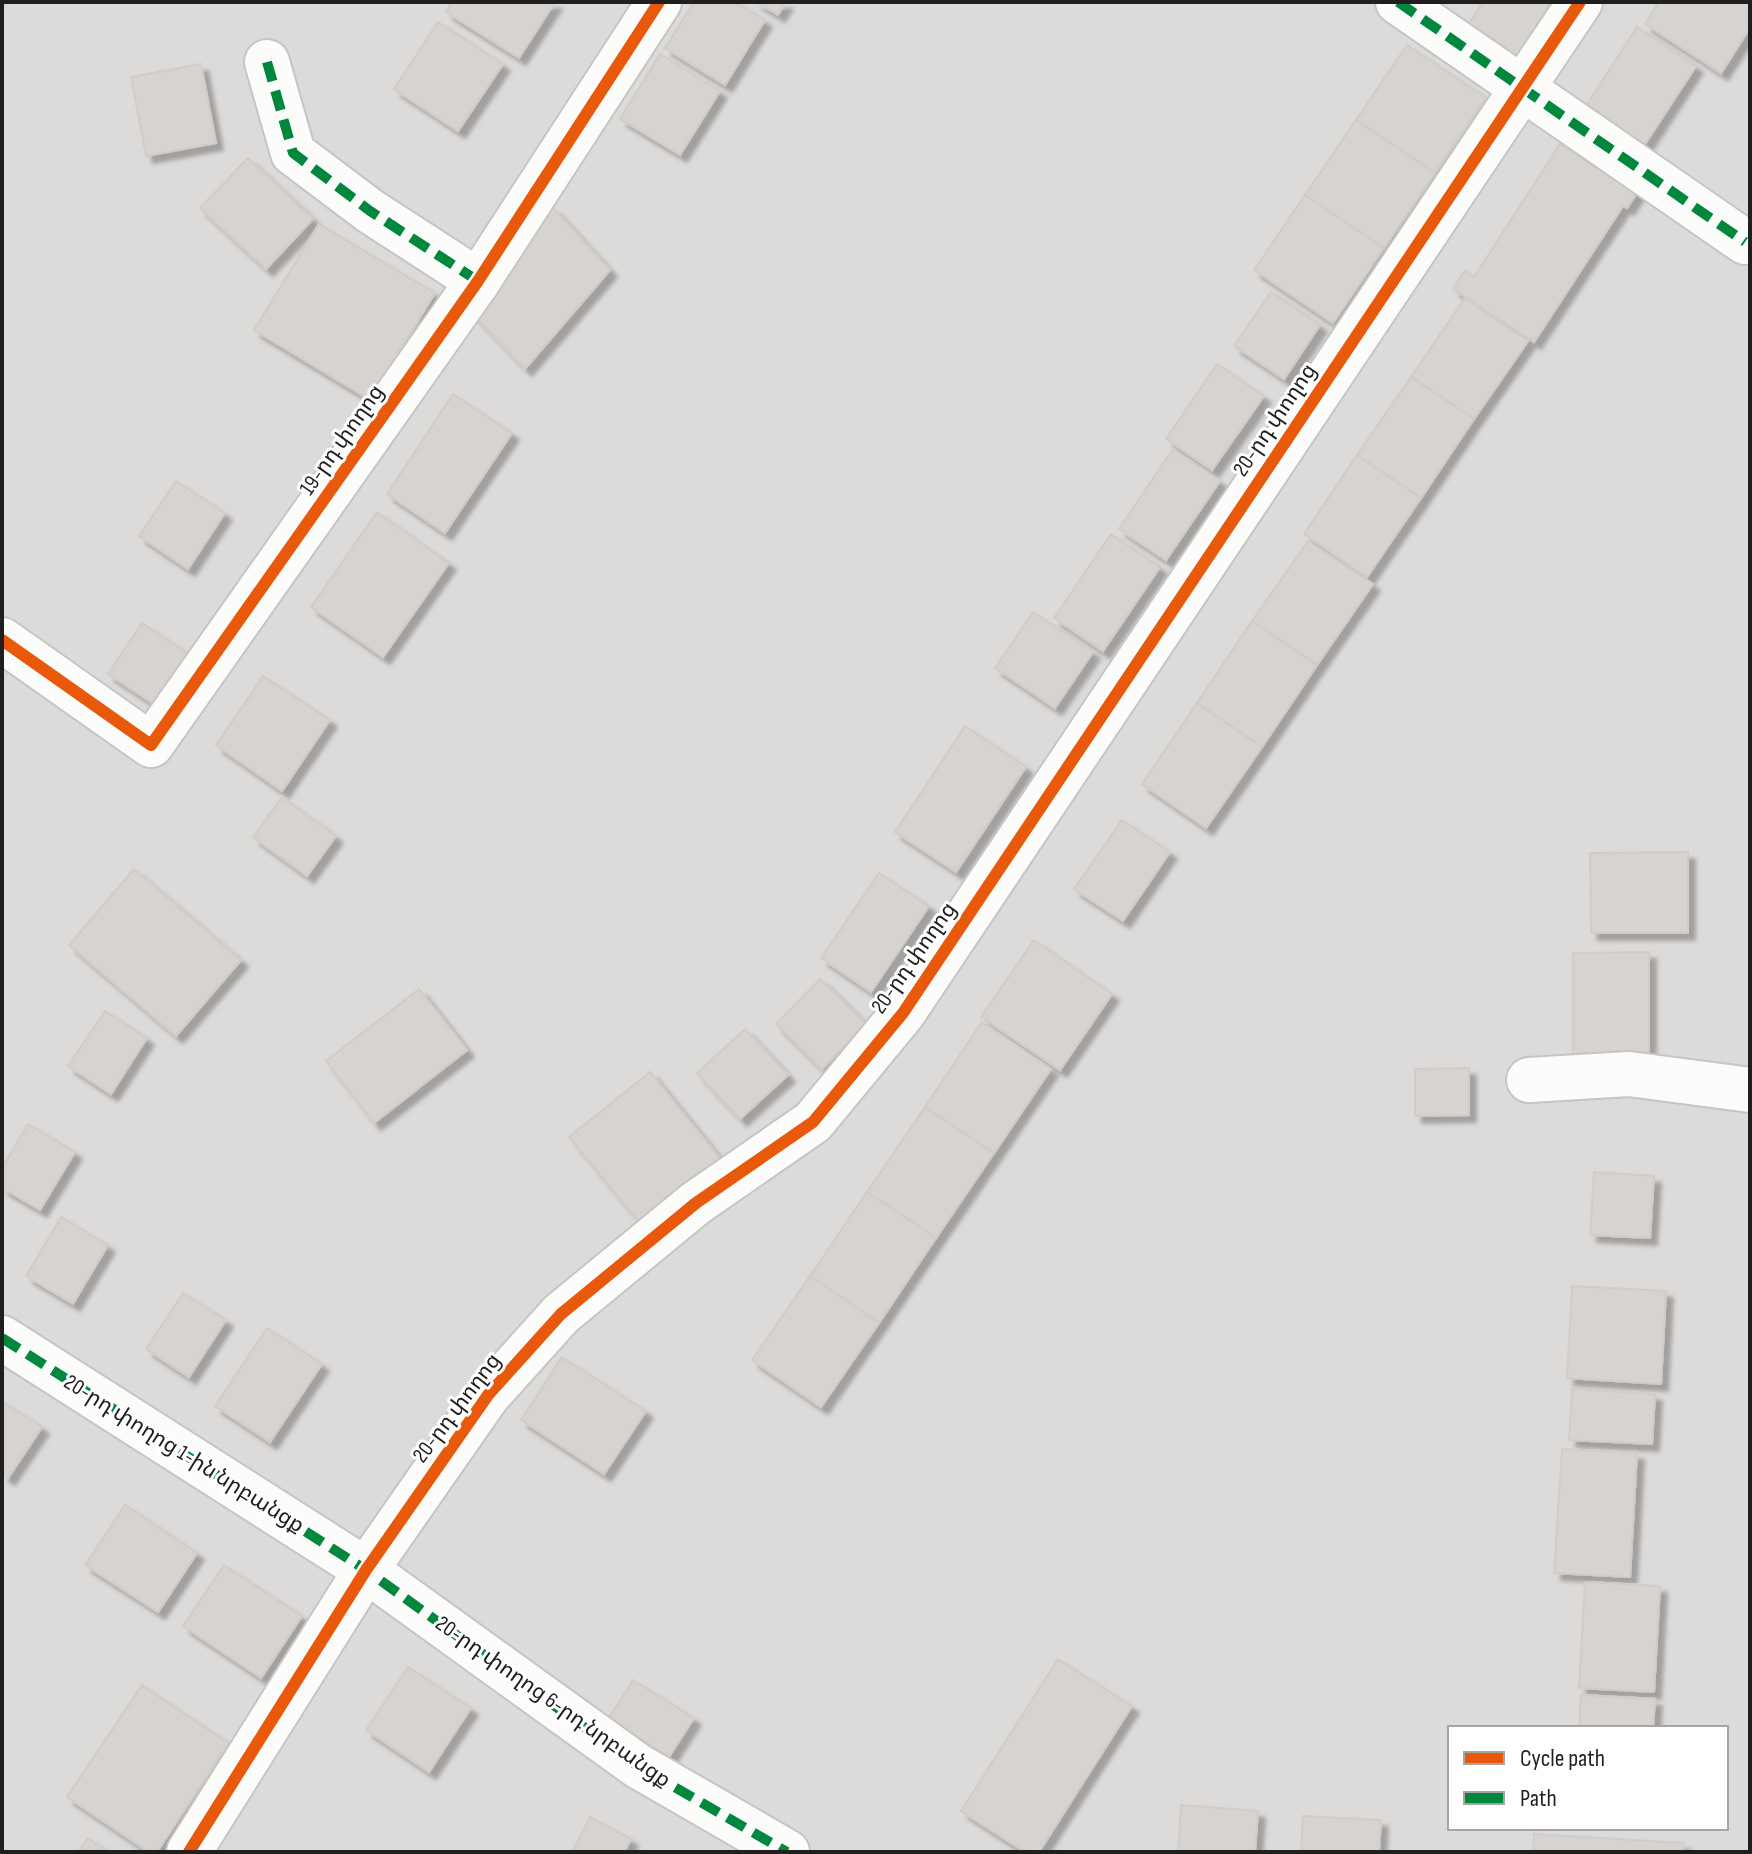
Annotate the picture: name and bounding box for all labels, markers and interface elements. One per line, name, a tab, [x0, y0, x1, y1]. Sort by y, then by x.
street label: 20-րդ փողոց	[1227, 358, 1323, 482]
street label: 19-րդ փողոց	[294, 379, 390, 501]
street label: 20-րդ փողոց	[866, 897, 962, 1019]
street label: 20-րդ փողոց	[407, 1348, 507, 1468]
street label: 20-րդ փողոց 1-ին նրբանցք	[59, 1369, 309, 1539]
street label: 20-րդ փողոց 6-րդ նրբանցք	[430, 1610, 676, 1794]
legend	[1448, 1726, 1728, 1830]
text: Cycle path	[1520, 1744, 1605, 1773]
text: Path	[1520, 1784, 1557, 1813]

